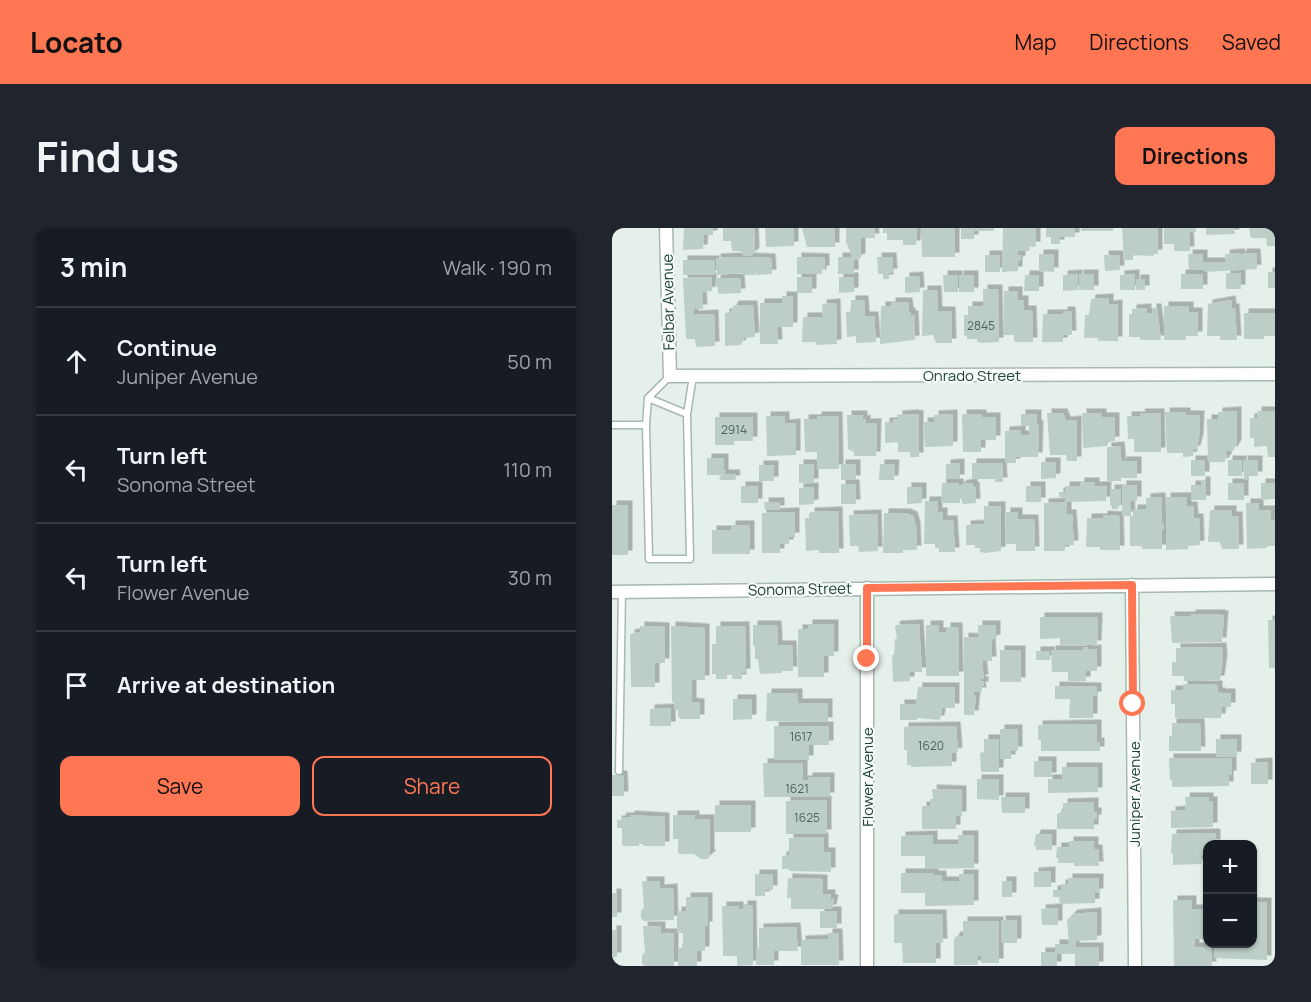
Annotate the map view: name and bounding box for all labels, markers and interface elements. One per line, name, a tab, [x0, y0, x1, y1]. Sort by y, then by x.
text: Locato	[30, 23, 123, 61]
text: Map	[1015, 28, 1056, 56]
text: Directions	[1089, 28, 1189, 56]
text: Saved	[1222, 28, 1281, 56]
text: Find us	[36, 127, 179, 185]
button: Directions	[1115, 127, 1275, 185]
text: 3 min	[60, 249, 127, 285]
street label: Felbar Avenue	[657, 253, 679, 350]
text: Walk · 190 m	[443, 254, 552, 281]
house number: 2845	[967, 317, 995, 334]
text: Continue	[117, 333, 217, 363]
icon: ahead	[60, 345, 93, 378]
text: 50 m	[507, 348, 552, 375]
text: Juniper Avenue	[117, 363, 258, 390]
street label: Onrado Street	[923, 365, 1021, 386]
house number: 2914	[721, 421, 747, 438]
text: Turn left	[117, 441, 207, 471]
icon: left	[60, 453, 93, 486]
text: 110 m	[503, 456, 552, 483]
text: Sonoma Street	[117, 471, 256, 498]
text: Turn left	[117, 549, 207, 579]
icon: left	[60, 561, 93, 594]
text: 30 m	[508, 564, 552, 591]
street label: Sonoma Street	[748, 578, 852, 600]
text: Flower Avenue	[117, 579, 250, 606]
route end	[853, 645, 879, 671]
icon: arrive	[60, 669, 93, 702]
text: Arrive at destination	[117, 670, 335, 700]
route start	[1119, 690, 1145, 716]
street label: Flower Avenue	[857, 727, 878, 827]
house number: 1617	[790, 728, 812, 745]
house number: 1620	[918, 737, 944, 754]
street label: Juniper Avenue	[1124, 741, 1145, 847]
button: Save	[60, 756, 300, 816]
button: Share	[312, 756, 552, 816]
house number: 1621	[785, 780, 809, 797]
house number: 1625	[794, 809, 820, 826]
map controls	[1203, 840, 1257, 948]
button: +	[1203, 840, 1257, 894]
button: −	[1203, 894, 1257, 948]

